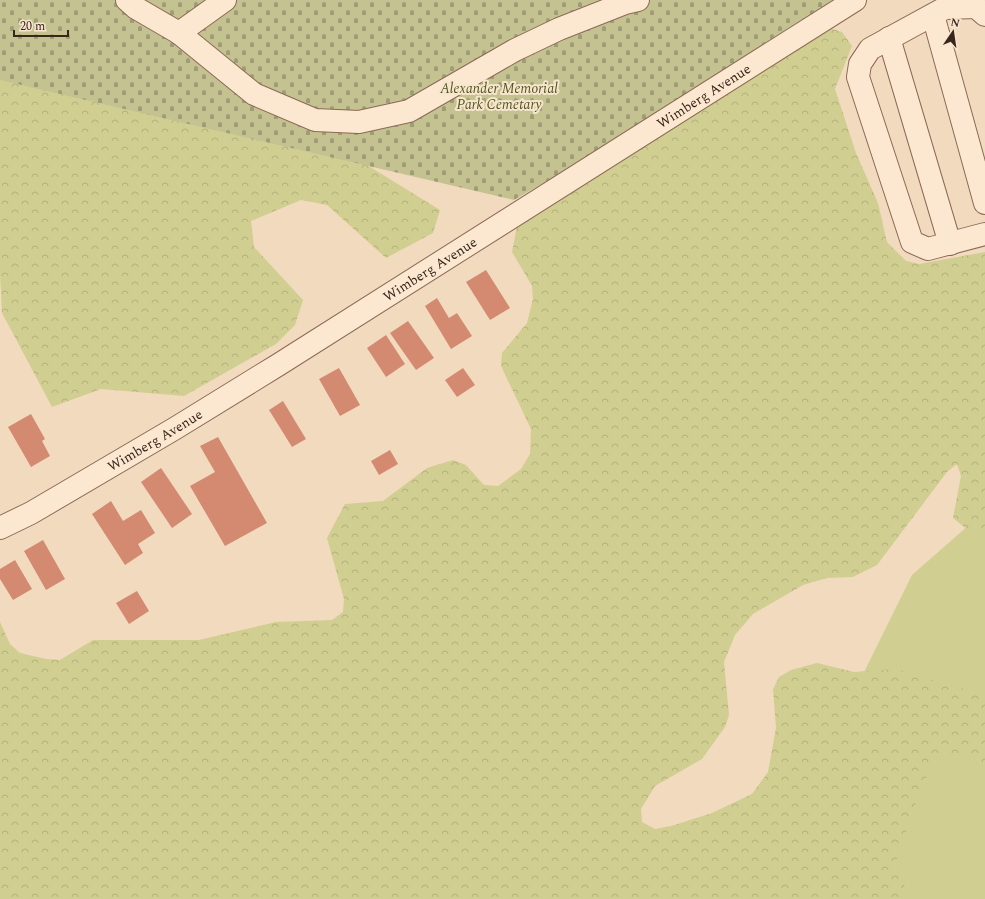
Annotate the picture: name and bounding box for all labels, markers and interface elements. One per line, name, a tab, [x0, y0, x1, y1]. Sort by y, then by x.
scale bar	[14, 12, 68, 38]
north arrow	[933, 12, 973, 52]
text: N	[949, 13, 961, 32]
text: 20 m	[20, 17, 45, 36]
street label: Wimberg Avenue	[653, 58, 755, 133]
park label: Alexander Memorial Park Cemetary	[439, 78, 558, 115]
street label: Wimberg Avenue	[379, 231, 481, 307]
street label: Wimberg Avenue	[103, 403, 207, 477]

